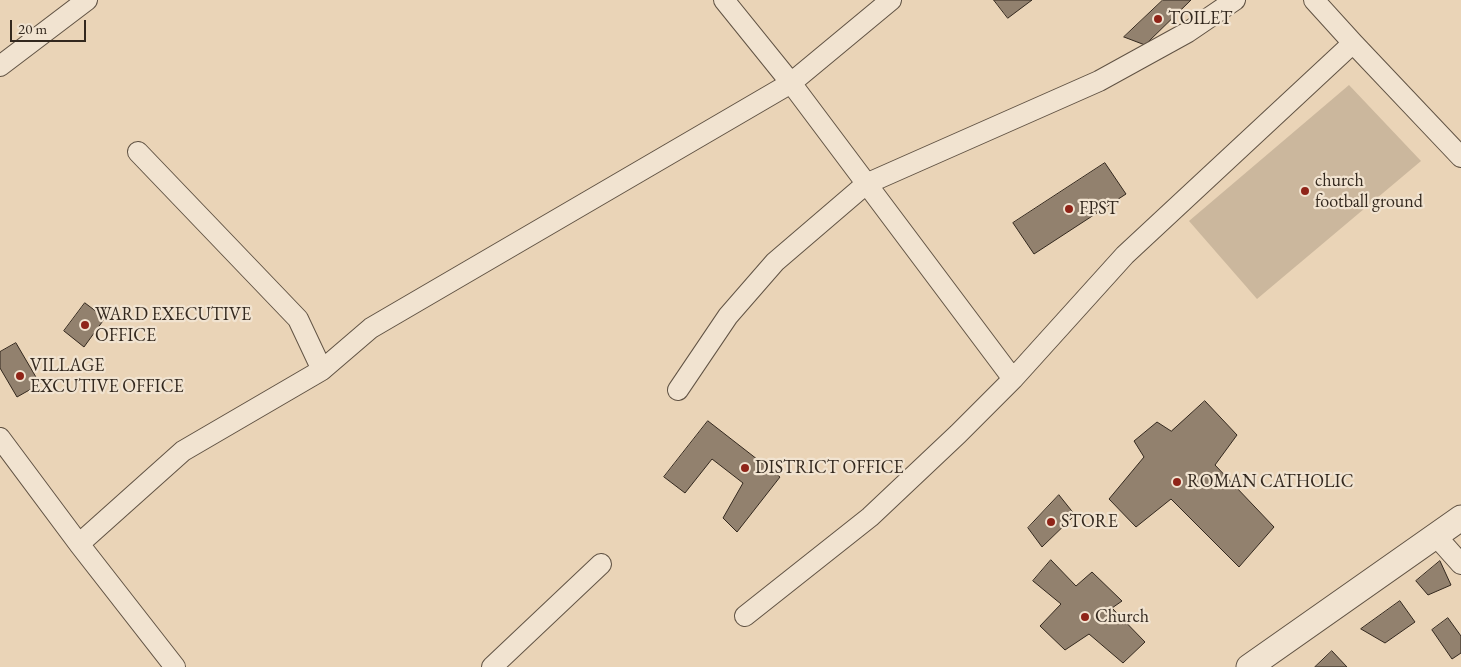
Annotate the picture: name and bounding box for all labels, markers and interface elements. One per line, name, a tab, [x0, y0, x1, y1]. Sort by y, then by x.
place label: TOILET	[1168, 8, 1232, 30]
scale bar	[12, 10, 89, 42]
marker: TOILET	[1152, 13, 1164, 25]
text: 20 m	[18, 19, 47, 38]
place label: church football ground	[1315, 170, 1423, 212]
marker: church football ground	[1299, 185, 1311, 197]
place label: FPST	[1079, 198, 1119, 220]
marker: FPST	[1063, 203, 1075, 215]
place label: WARD EXECUTIVE OFFICE	[95, 304, 251, 346]
marker: WARD EXECUTIVE OFFICE	[79, 319, 91, 331]
place label: VILLAGE EXCUTIVE OFFICE	[30, 355, 184, 398]
marker: VILLAGE EXCUTIVE OFFICE	[14, 370, 26, 382]
place label: DISTRICT OFFICE	[755, 457, 904, 479]
marker: DISTRICT OFFICE	[739, 462, 751, 474]
place label: ROMAN CATHOLIC	[1187, 471, 1353, 493]
marker: ROMAN CATHOLIC	[1171, 476, 1183, 488]
place label: STORE	[1061, 511, 1118, 533]
marker: STORE	[1045, 516, 1057, 528]
place label: Church	[1095, 606, 1149, 628]
marker: Church	[1079, 611, 1091, 623]

